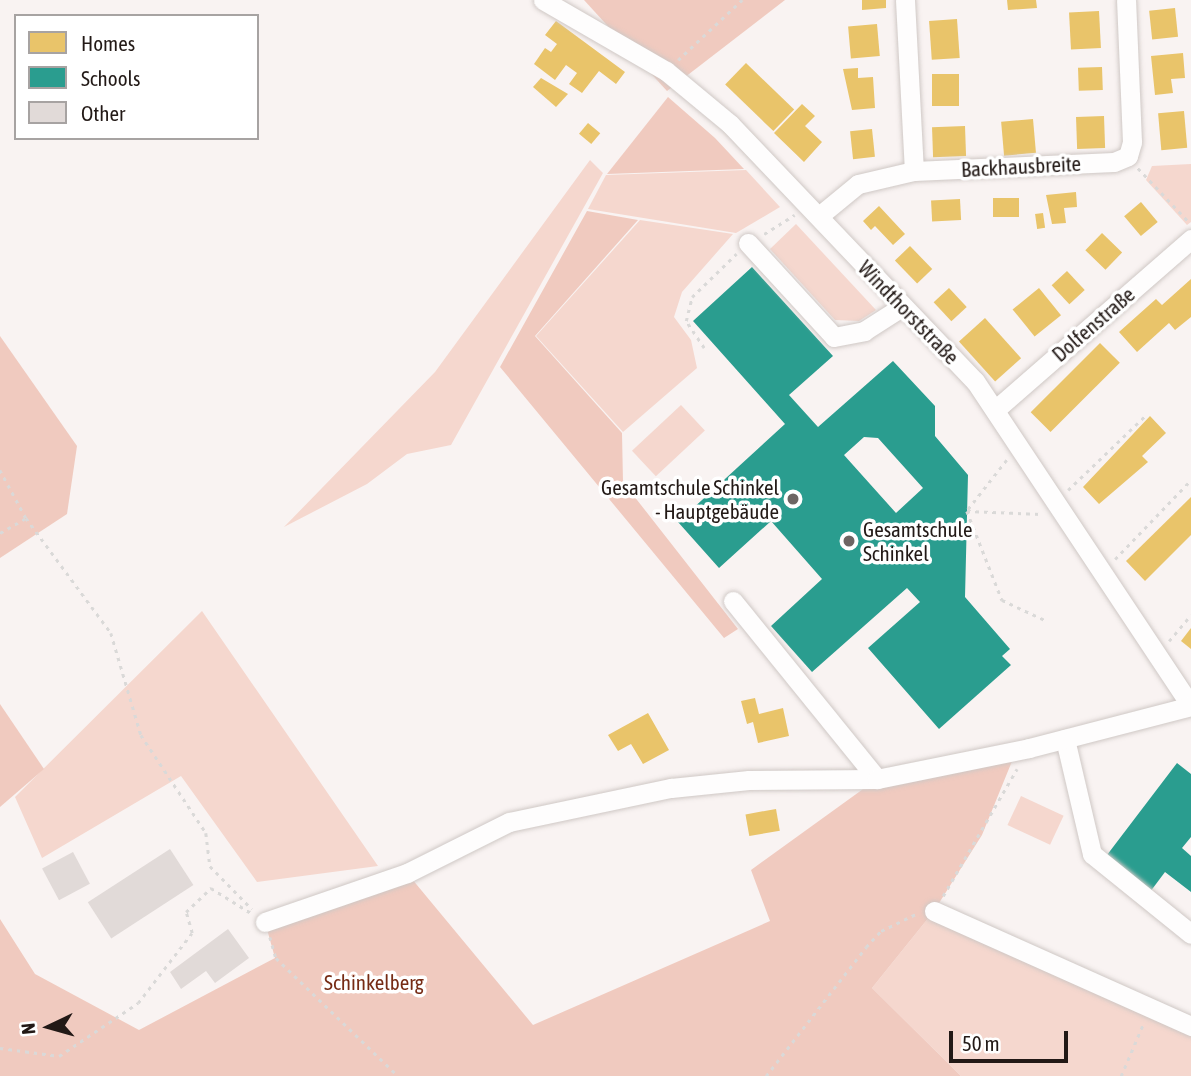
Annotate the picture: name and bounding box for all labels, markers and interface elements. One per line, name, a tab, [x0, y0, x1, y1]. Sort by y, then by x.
legend	[14, 14, 259, 140]
text: Homes	[81, 31, 135, 55]
text: Schools	[81, 66, 141, 90]
text: Other	[81, 101, 125, 125]
street label: Backhausbreite	[960, 150, 1082, 182]
street label: Windthorststraße	[853, 255, 965, 369]
street label: Dolfenstraße	[1047, 281, 1139, 367]
place label: Gesamtschule Schinkel - Hauptgebäude	[601, 474, 779, 524]
marker: Gesamtschule Schinkel - Hauptgebäude	[785, 491, 801, 507]
place label: Gesamtschule Schinkel	[863, 516, 972, 566]
marker: Gesamtschule Schinkel	[841, 533, 857, 549]
park label: Schinkelberg	[324, 969, 424, 995]
north arrow	[14, 992, 84, 1062]
scale bar	[953, 1016, 1072, 1060]
text: N	[17, 1022, 40, 1035]
text: 50 m	[962, 1031, 1000, 1055]

